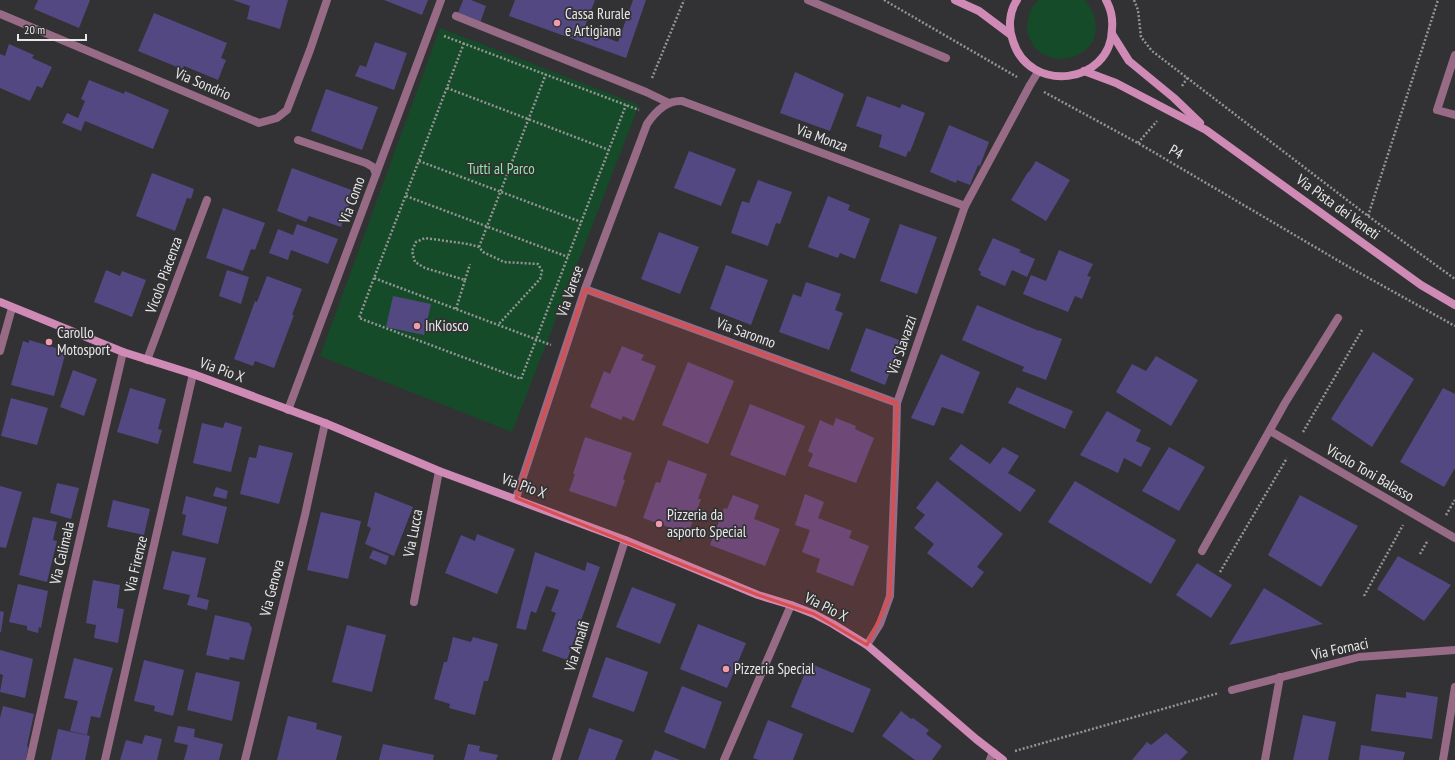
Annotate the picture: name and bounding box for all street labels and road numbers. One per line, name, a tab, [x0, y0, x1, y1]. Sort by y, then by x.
street label: Via Sondrio	[171, 63, 234, 104]
street label: Via Monza	[793, 119, 851, 156]
street label: P4	[1166, 140, 1187, 163]
street label: Via Pista dei Veneti	[1292, 169, 1384, 243]
street label: Via Como	[334, 174, 369, 227]
street label: Vicolo Piacenza	[141, 234, 186, 317]
street label: Via Varese	[552, 263, 587, 320]
street label: Via Saronno	[713, 313, 779, 352]
street label: Via Slavazzi	[882, 313, 920, 378]
street label: Via Pio X	[196, 352, 248, 387]
street label: Vicolo Toni Balasso	[1322, 439, 1418, 505]
street label: Via Pio X	[498, 468, 550, 503]
street label: Via Lucca	[398, 507, 426, 559]
street label: Via Calimala	[45, 520, 78, 587]
street label: Via Firenze	[120, 534, 151, 595]
street label: Via Genova	[255, 558, 288, 619]
street label: Via Pio X	[800, 587, 852, 626]
street label: Via Amalfi	[560, 618, 593, 674]
street label: Via Fornaci	[1309, 633, 1370, 664]

